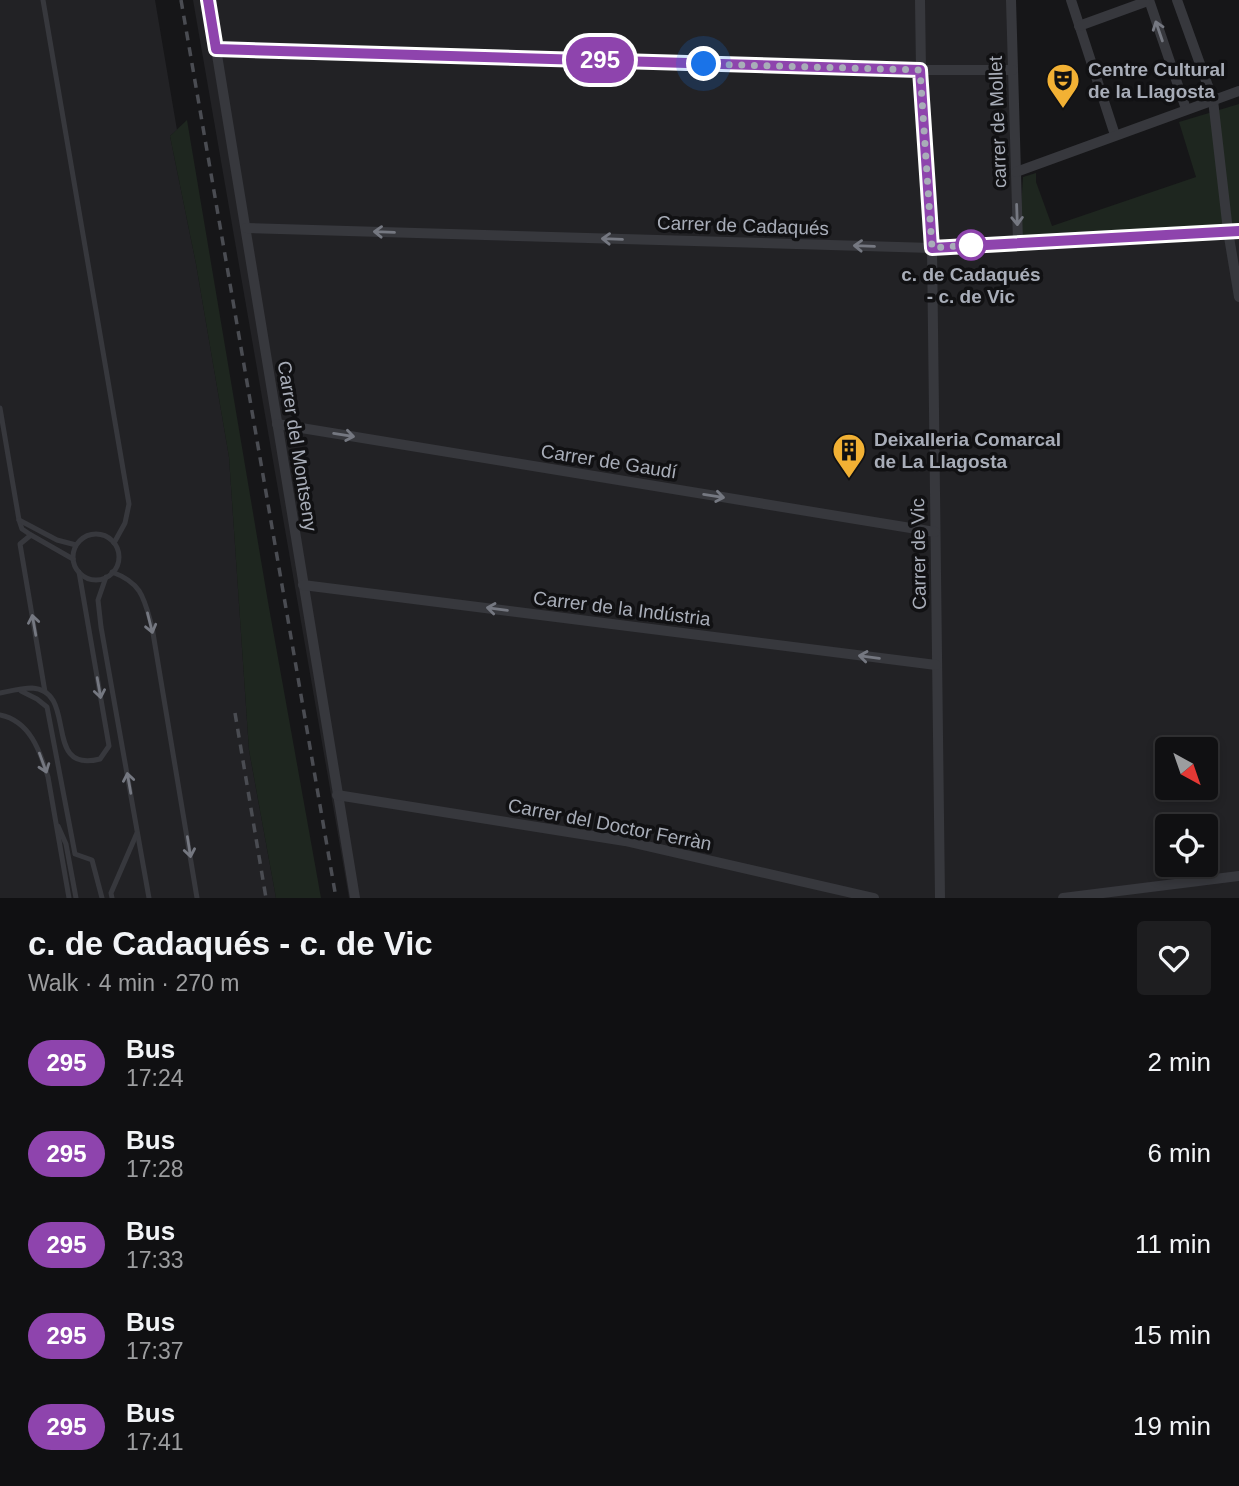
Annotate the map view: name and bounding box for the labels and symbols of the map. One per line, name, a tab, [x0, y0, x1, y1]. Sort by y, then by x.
one-way arrow	[1152, 21, 1165, 43]
line badge: 295	[560, 37, 640, 83]
your location	[686, 46, 721, 81]
street label: carrer de Mollet	[985, 55, 1010, 188]
place label: Centre Cultural de la Llagosta	[1088, 59, 1225, 102]
theatre icon: Centre Cultural de la Llagosta	[1044, 61, 1082, 110]
one-way arrow	[1010, 203, 1024, 226]
street label: Carrer de Cadaqués	[657, 212, 829, 239]
one-way arrow	[373, 225, 396, 239]
marker: c. de Cadaqués - c. de Vic	[956, 230, 986, 260]
one-way arrow	[600, 232, 623, 245]
one-way arrow	[852, 239, 875, 253]
place label: c. de Cadaqués - c. de Vic	[901, 264, 1041, 307]
street label: Carrer del Montseny	[274, 359, 321, 533]
one-way arrow	[333, 429, 355, 442]
place label: Deixalleria Comarcal de La Llagosta	[874, 429, 1061, 472]
building icon: Deixalleria Comarcal de La Llagosta	[830, 431, 868, 480]
street label: Carrer de Gaudí	[539, 440, 679, 483]
one-way arrow	[702, 490, 725, 503]
street label: Carrer de Vic	[907, 498, 930, 610]
street label: Carrer de la Indústria	[532, 587, 712, 630]
one-way arrow	[486, 603, 509, 616]
one-way arrow	[144, 611, 158, 634]
one-way arrow	[26, 614, 40, 637]
one-way arrow	[858, 650, 881, 663]
one-way arrow	[93, 676, 106, 698]
north arrow	[1155, 737, 1218, 800]
one-way arrow	[38, 751, 50, 773]
one-way arrow	[122, 772, 135, 794]
street label: Carrer del Doctor Ferràn	[506, 794, 713, 855]
one-way arrow	[183, 835, 196, 858]

